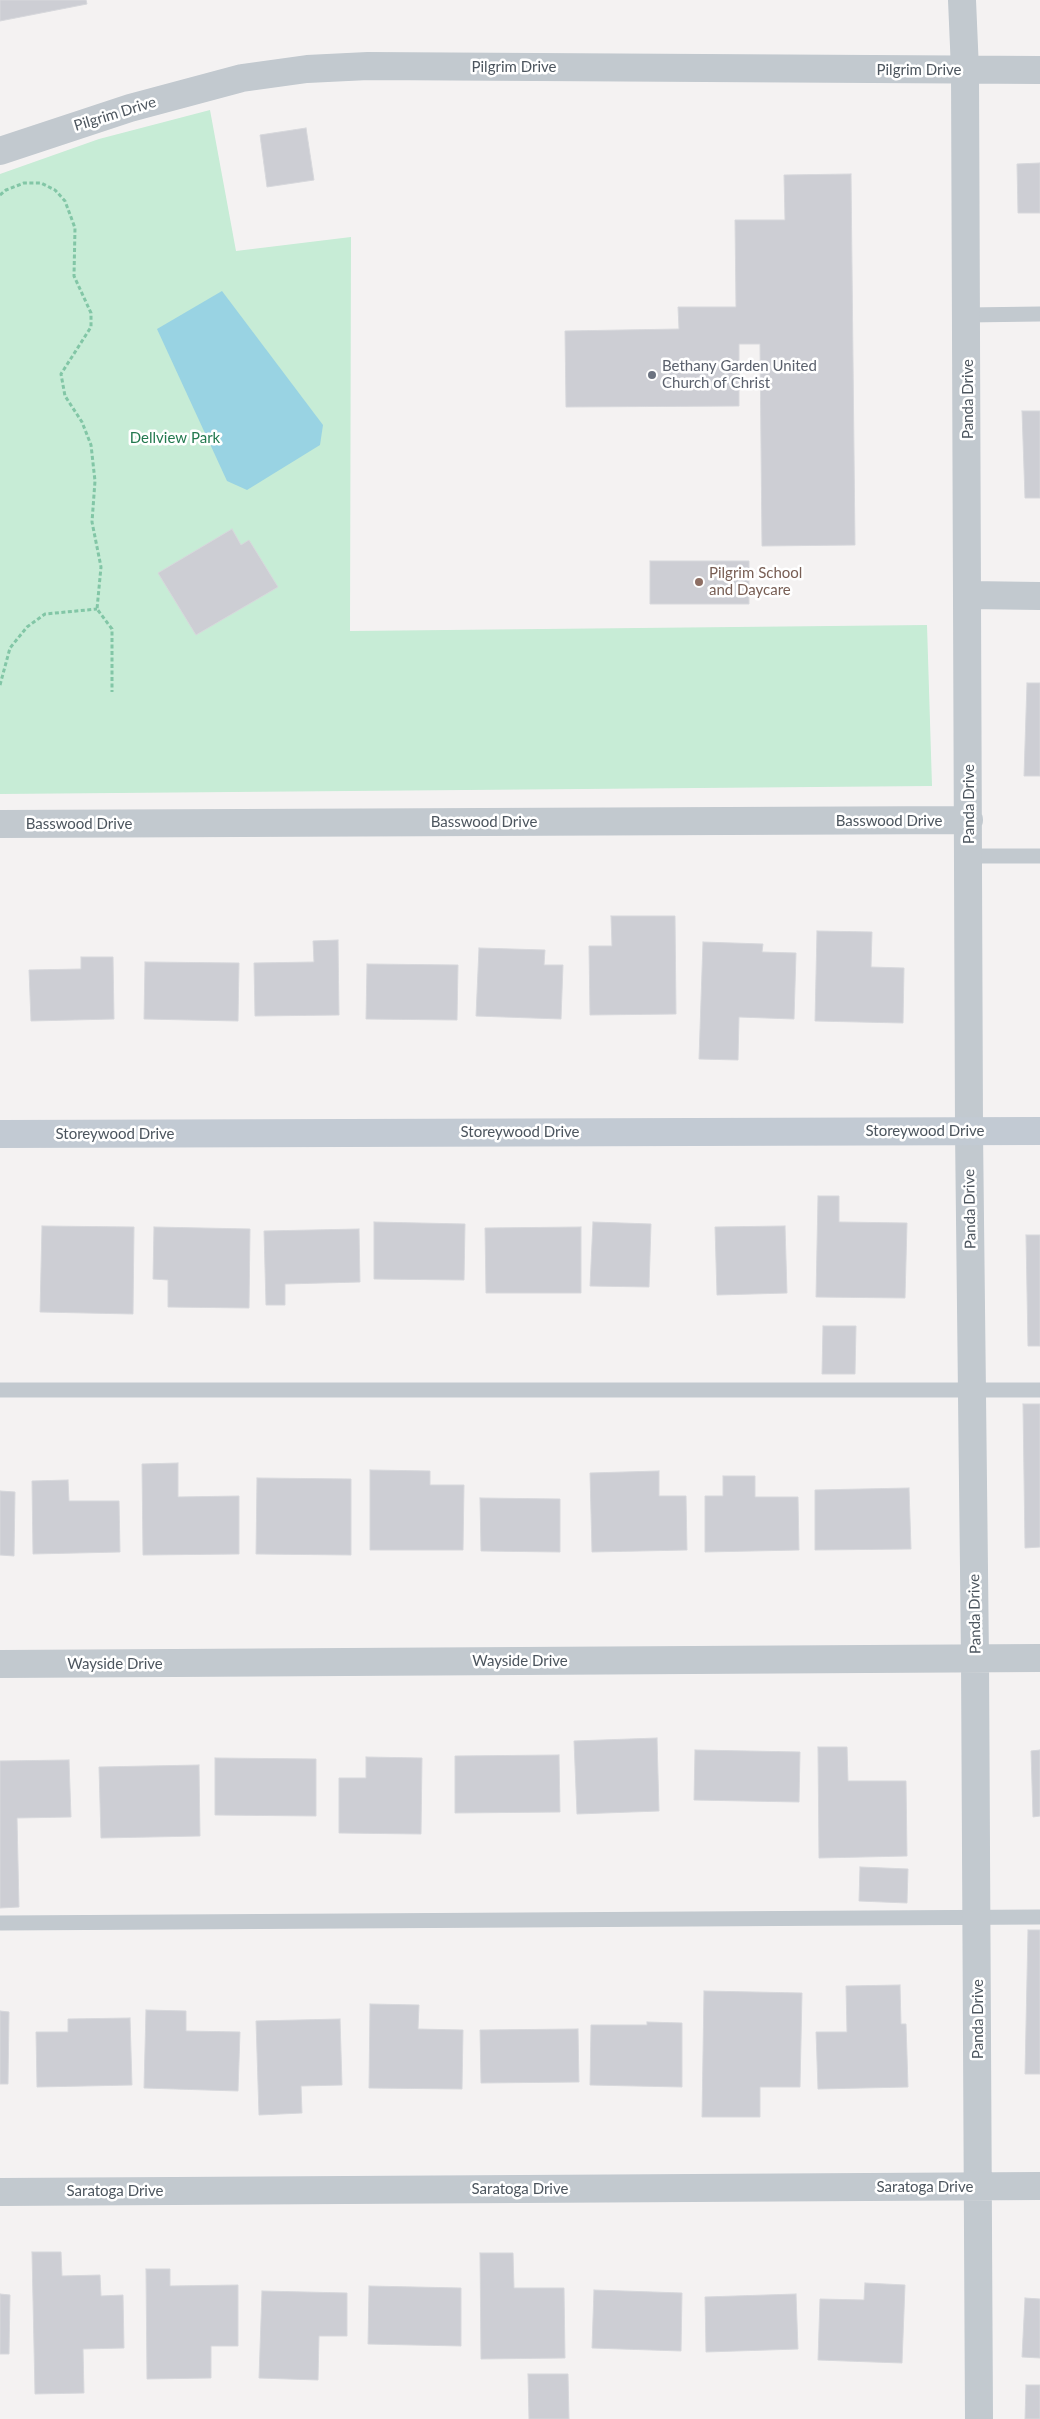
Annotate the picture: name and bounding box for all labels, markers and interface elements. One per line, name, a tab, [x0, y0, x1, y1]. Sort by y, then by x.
street label: Pilgrim Drive	[472, 58, 556, 76]
street label: Pilgrim Drive	[877, 61, 961, 79]
street label: Pilgrim Drive	[72, 93, 158, 135]
place label: Bethany Garden United Church of Christ	[662, 357, 817, 392]
street label: Panda Drive	[959, 359, 977, 439]
marker: Bethany Garden United Church of Christ	[646, 369, 658, 381]
park label: Dellview Park	[130, 429, 220, 447]
place label: Pilgrim School and Daycare	[709, 564, 802, 599]
marker: Pilgrim School and Daycare	[693, 576, 705, 588]
street label: Panda Drive	[960, 764, 978, 844]
street label: Basswood Drive	[836, 812, 942, 830]
street label: Basswood Drive	[431, 813, 537, 831]
street label: Basswood Drive	[26, 815, 132, 833]
street label: Storeywood Drive	[866, 1122, 984, 1140]
street label: Storeywood Drive	[461, 1123, 579, 1141]
street label: Storeywood Drive	[56, 1125, 174, 1143]
street label: Panda Drive	[960, 1169, 980, 1249]
street label: Panda Drive	[965, 1574, 985, 1654]
street label: Wayside Drive	[472, 1652, 568, 1670]
street label: Wayside Drive	[67, 1655, 163, 1673]
street label: Panda Drive	[969, 1979, 987, 2059]
street label: Saratoga Drive	[877, 2178, 973, 2196]
street label: Saratoga Drive	[472, 2180, 568, 2198]
street label: Saratoga Drive	[67, 2182, 163, 2200]

